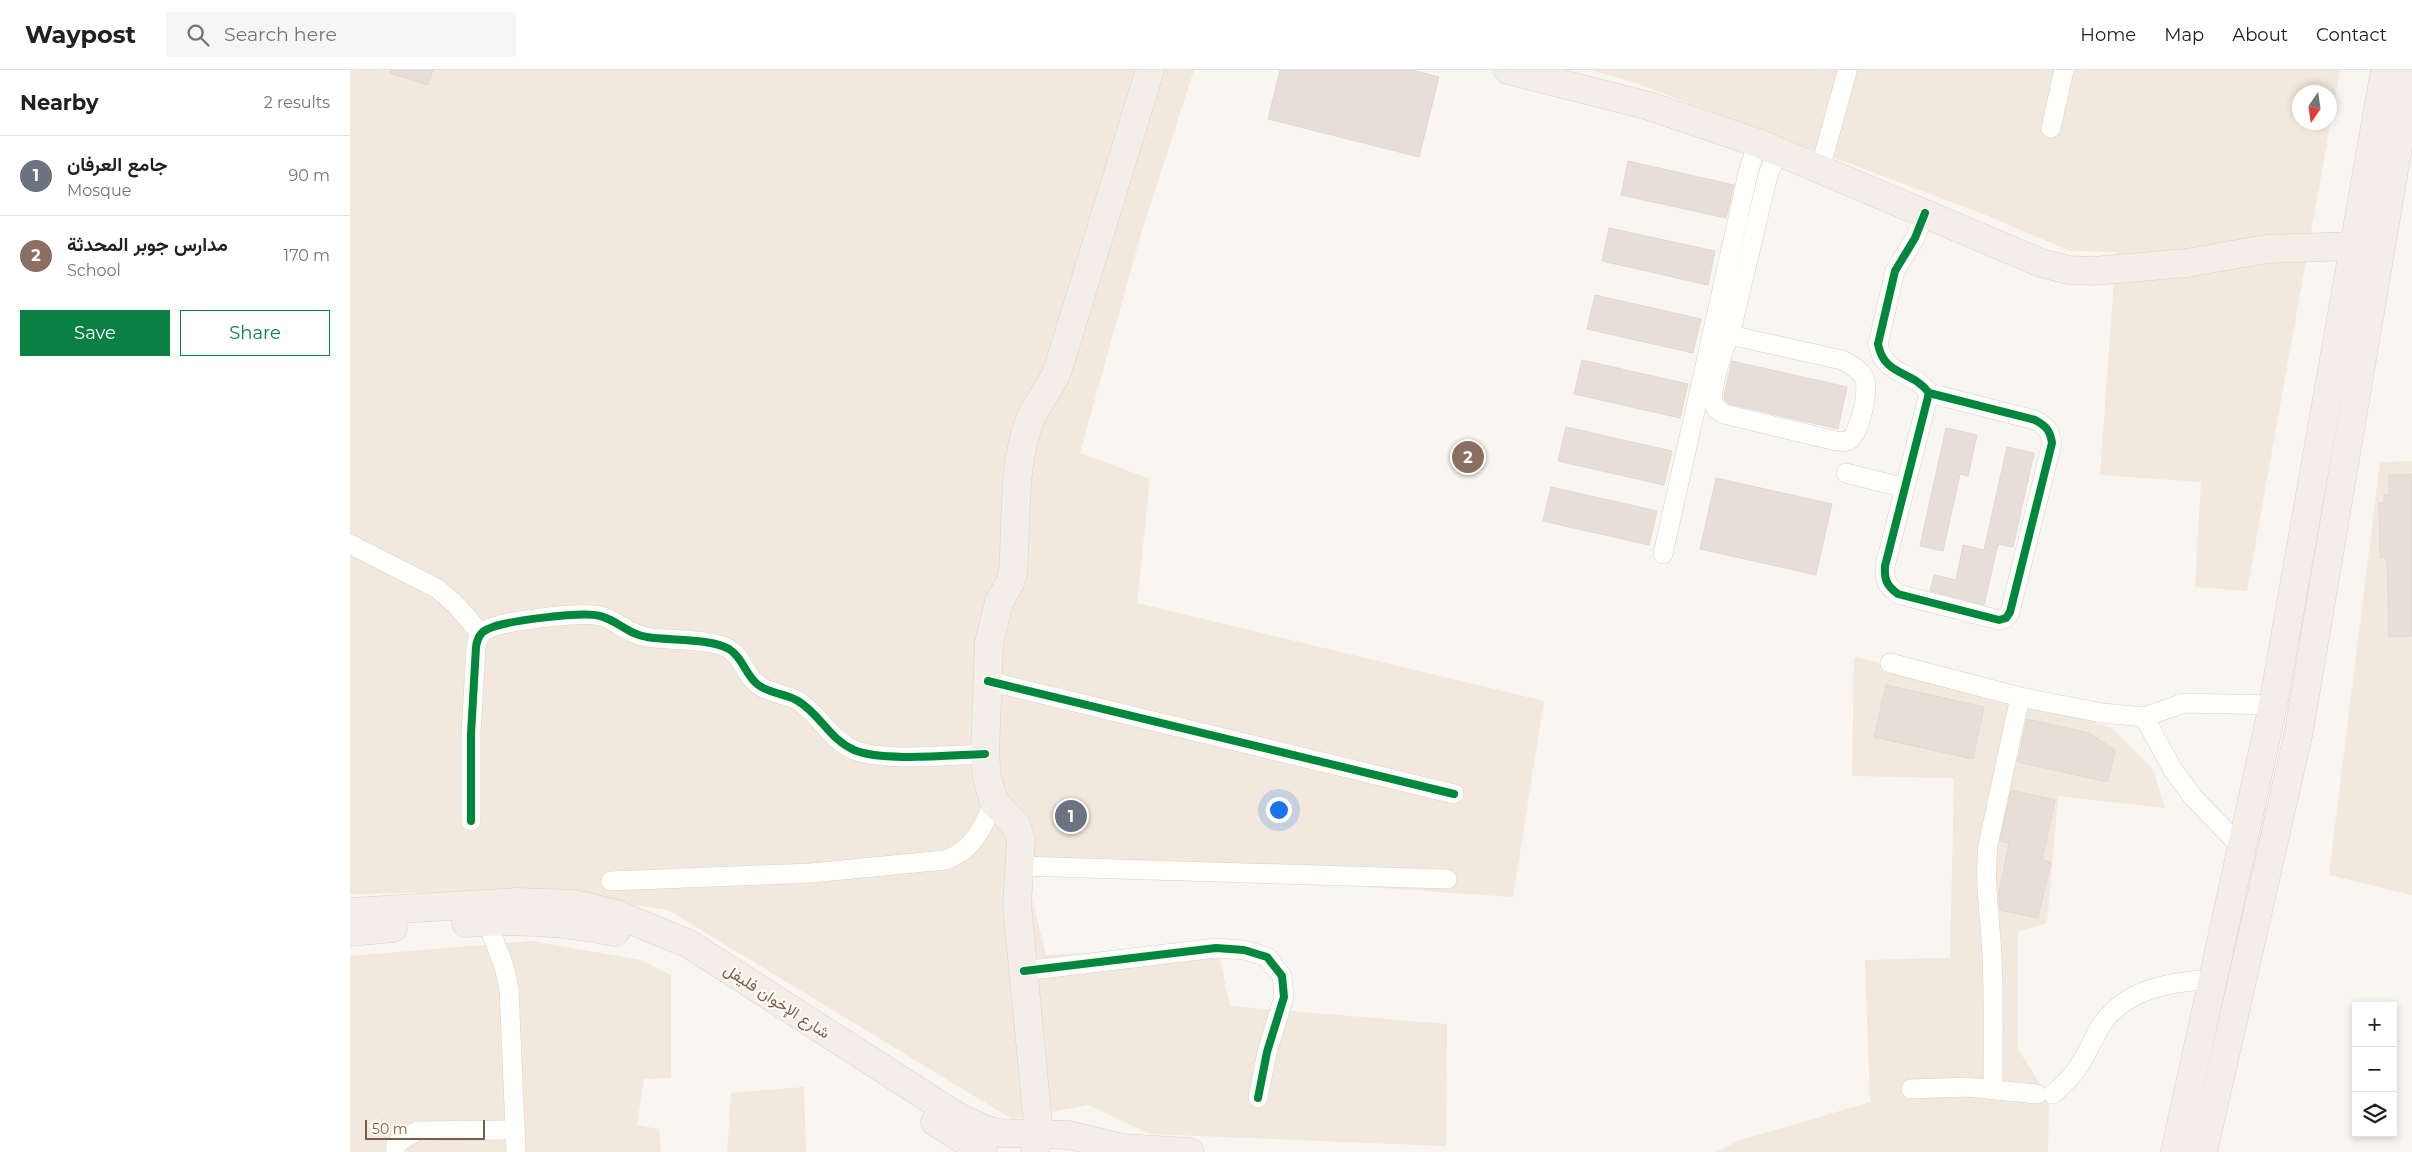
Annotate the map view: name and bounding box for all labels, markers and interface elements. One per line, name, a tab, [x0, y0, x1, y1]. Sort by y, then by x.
search box	[166, 12, 516, 57]
text: Waypost	[25, 20, 136, 49]
icon: search	[184, 21, 212, 49]
text: Search here	[224, 23, 337, 46]
text: Home	[2080, 24, 2136, 46]
text: Map	[2164, 24, 2204, 46]
text: About	[2232, 24, 2288, 46]
text: Contact	[2316, 24, 2387, 46]
north arrow	[2292, 85, 2337, 130]
text: Nearby	[20, 90, 99, 115]
text: 2 results	[264, 93, 330, 112]
text: جامع العرفان	[67, 153, 168, 176]
text: 1	[33, 166, 39, 185]
text: 90 m	[288, 166, 330, 185]
text: Mosque	[67, 181, 131, 200]
text: مدارس جوبر المحدثة	[67, 233, 228, 256]
text: 2	[31, 246, 41, 265]
text: 170 m	[283, 246, 330, 265]
text: School	[67, 261, 121, 280]
button: Save	[20, 310, 170, 356]
button: Share	[180, 310, 330, 356]
pin: 2	[1452, 438, 1484, 476]
pin: 1	[1055, 797, 1087, 835]
your location	[1266, 797, 1292, 823]
street label: شارع الإخوان فليفل	[719, 960, 834, 1044]
map controls	[2352, 1002, 2397, 1137]
button: +	[2352, 1002, 2397, 1047]
button: −	[2352, 1047, 2397, 1092]
button: layers	[2352, 1092, 2397, 1137]
scale bar	[365, 1117, 485, 1140]
text: 50 m	[372, 1120, 408, 1138]

